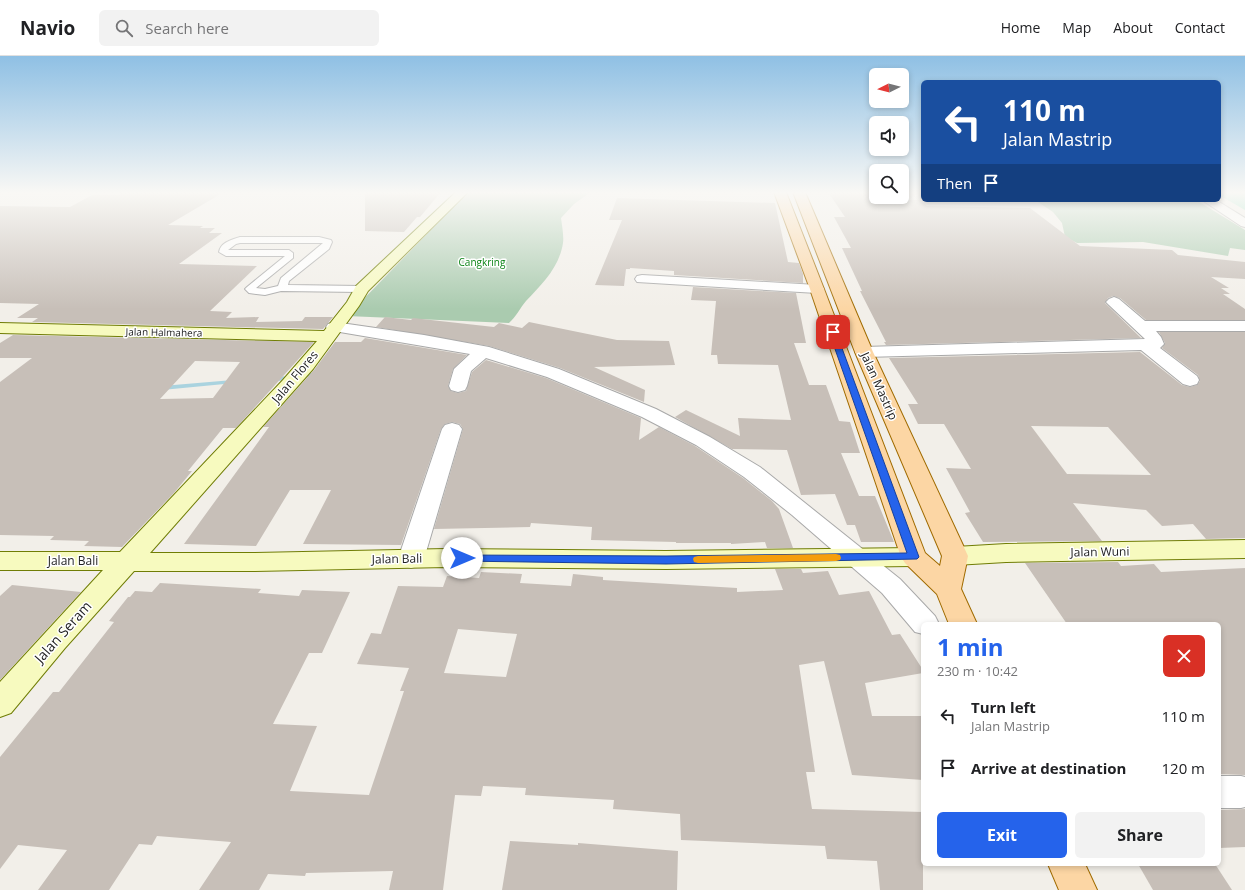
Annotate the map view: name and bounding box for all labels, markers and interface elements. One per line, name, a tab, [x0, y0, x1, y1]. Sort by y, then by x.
search box	[99, 10, 379, 46]
text: Navio	[20, 15, 75, 41]
icon: search	[113, 17, 135, 39]
text: Search here	[145, 18, 229, 38]
text: Home	[1001, 18, 1040, 37]
text: Map	[1062, 18, 1091, 37]
text: About	[1113, 18, 1153, 37]
text: Contact	[1175, 18, 1225, 37]
north arrow	[869, 68, 909, 108]
map controls	[869, 68, 909, 204]
text: 110 m	[1003, 91, 1086, 129]
icon: left	[937, 96, 989, 148]
button: sound	[869, 116, 909, 156]
text: Jalan Mastrip	[1003, 127, 1112, 151]
button: search	[869, 164, 909, 204]
icon: arrive	[980, 172, 1002, 194]
text: Then	[937, 173, 972, 193]
park label: Cangkring	[459, 255, 506, 269]
pin	[816, 315, 850, 349]
icon: arrive	[822, 321, 844, 343]
street label: Jalan Halmahera	[125, 324, 202, 340]
street label: Jalan Flores	[267, 347, 322, 407]
street label: Jalan Mastrip	[856, 348, 902, 423]
position arrow	[441, 537, 483, 579]
street label: Jalan Wuni	[1069, 542, 1130, 561]
street label: Jalan Bali	[371, 550, 422, 567]
street label: Jalan Bali	[47, 552, 98, 569]
street label: Jalan Seram	[28, 597, 95, 668]
text: 1 min	[937, 630, 1004, 663]
button: close	[1163, 635, 1205, 677]
text: 230 m · 10:42	[937, 662, 1018, 680]
text: Turn left	[971, 697, 1036, 717]
icon: left	[937, 705, 959, 727]
text: 110 m	[1161, 706, 1205, 726]
text: Jalan Mastrip	[971, 717, 1050, 735]
icon: arrive	[937, 757, 959, 779]
text: Arrive at destination	[971, 758, 1126, 778]
text: 120 m	[1161, 758, 1205, 778]
button: Exit	[937, 812, 1067, 858]
button: Share	[1075, 812, 1205, 858]

